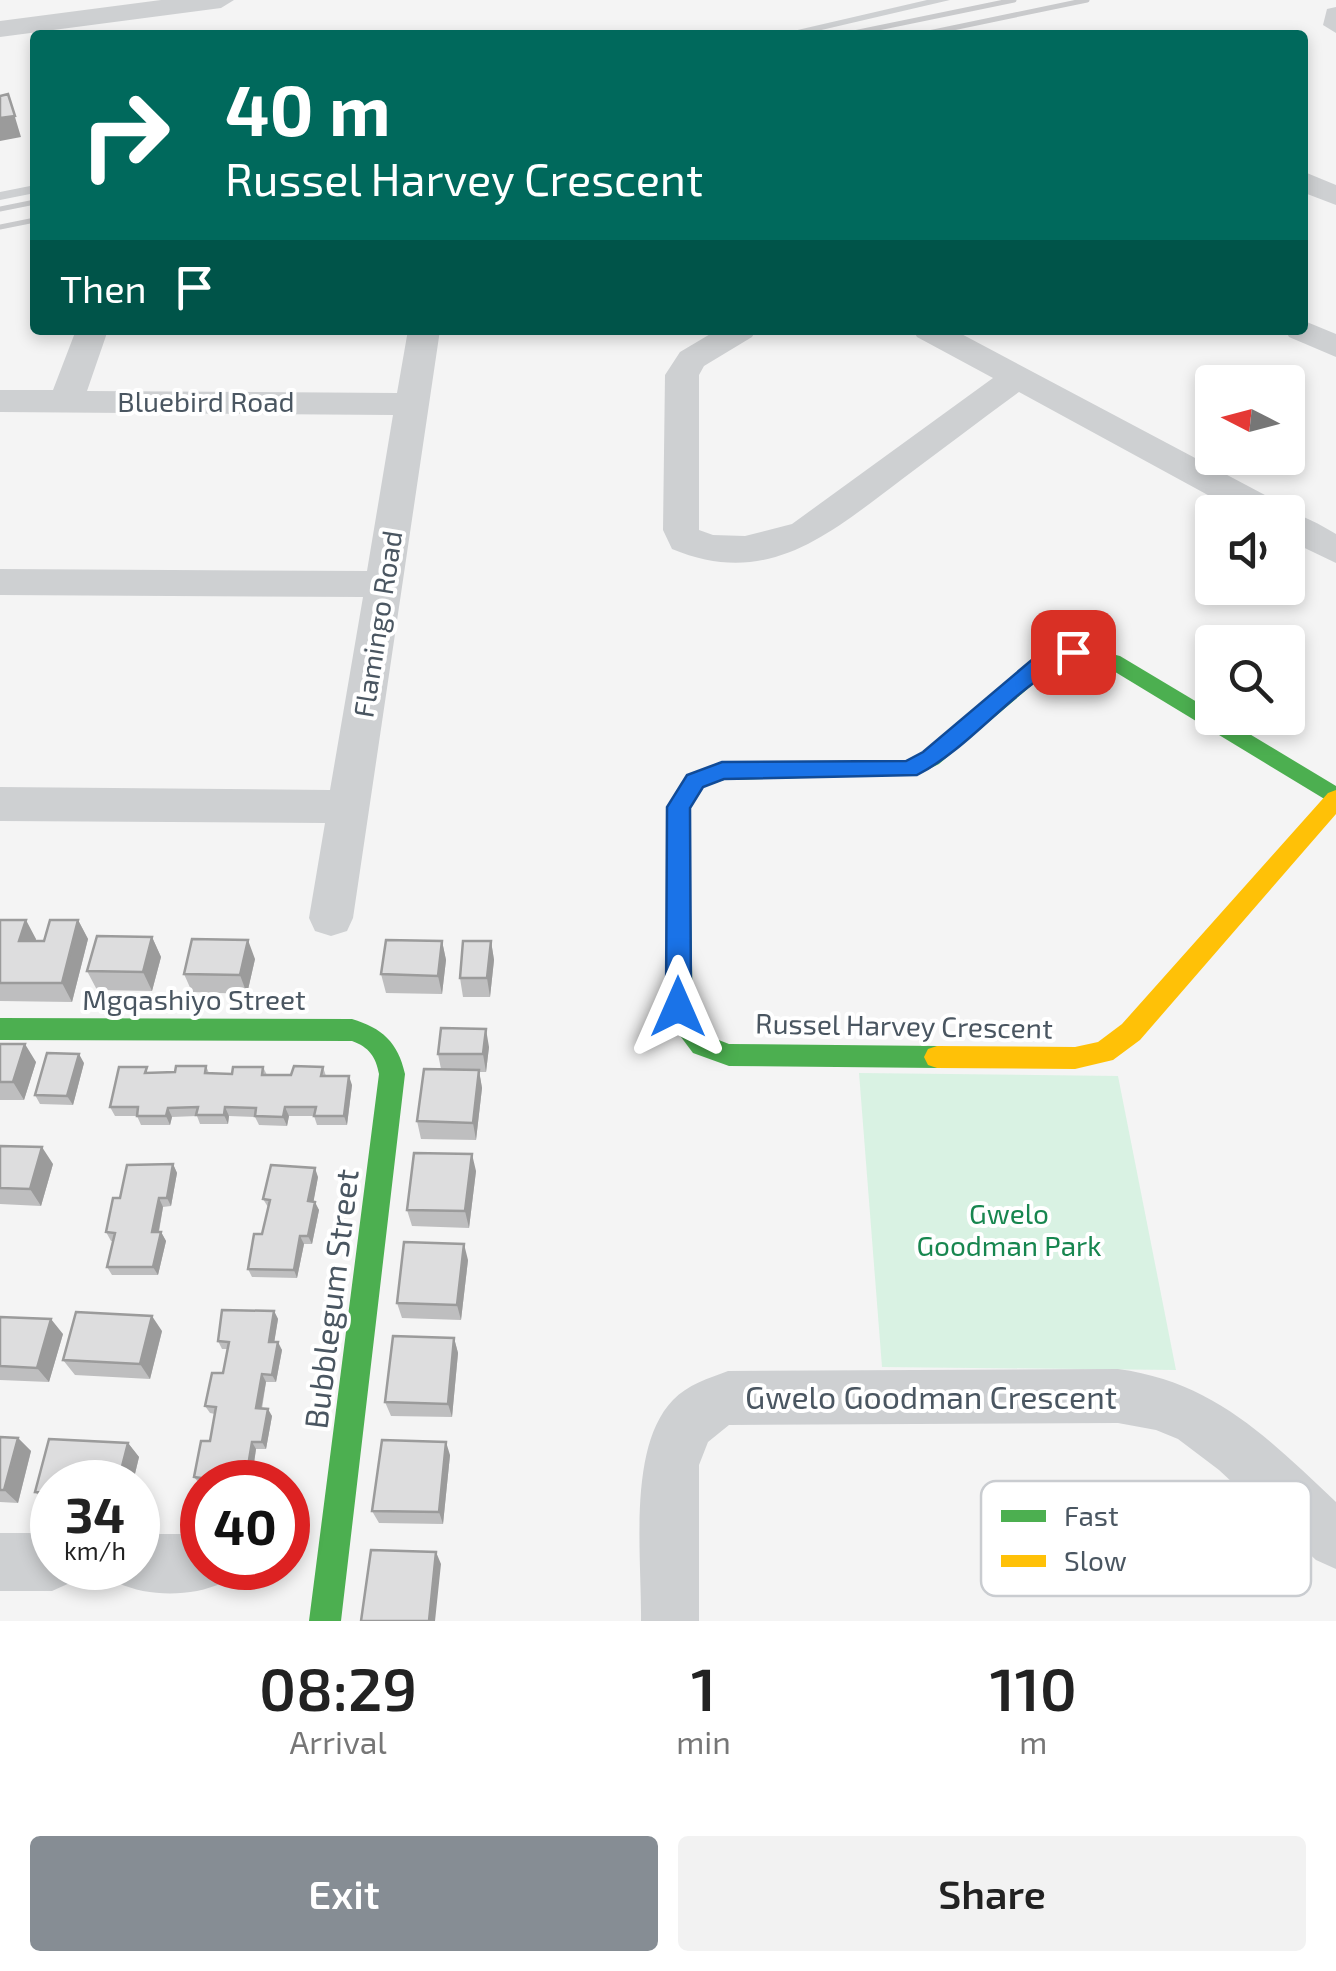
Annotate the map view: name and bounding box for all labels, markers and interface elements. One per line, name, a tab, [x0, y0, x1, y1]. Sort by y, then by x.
text: 40 m	[225, 66, 391, 150]
icon: right	[60, 70, 190, 200]
text: Russel Harvey Crescent	[225, 151, 703, 205]
icon: arrive	[167, 260, 222, 315]
text: Then	[60, 265, 147, 311]
north arrow	[1195, 365, 1305, 475]
map controls	[1195, 365, 1305, 735]
street label: Bluebird Road	[117, 384, 295, 418]
button: sound	[1195, 495, 1305, 605]
street label: Flamingo Road	[345, 528, 409, 720]
pin	[1031, 610, 1116, 695]
icon: arrive	[1046, 625, 1101, 680]
button: search	[1195, 625, 1305, 735]
position arrow	[626, 955, 730, 1059]
street label: Mgqashiyo Street	[82, 982, 306, 1016]
street label: Russel Harvey Crescent	[755, 1005, 1053, 1045]
street label: Bubblegum Street	[295, 1167, 365, 1431]
park label: Gwelo Goodman Park	[916, 1196, 1102, 1262]
street label: Gwelo Goodman Crescent	[745, 1377, 1117, 1415]
speed limit sign: 40	[180, 1460, 310, 1590]
legend	[981, 1481, 1311, 1596]
text: 34	[65, 1483, 125, 1543]
text: Fast	[1064, 1498, 1119, 1532]
text: km/h	[64, 1535, 126, 1565]
text: Slow	[1064, 1543, 1127, 1577]
text: 08:29	[259, 1651, 417, 1723]
text: 1	[691, 1651, 716, 1723]
text: 110	[990, 1651, 1077, 1723]
text: Arrival	[289, 1722, 387, 1760]
text: min	[676, 1722, 731, 1760]
text: m	[1019, 1722, 1047, 1760]
button: Exit	[30, 1836, 658, 1951]
button: Share	[678, 1836, 1306, 1951]

